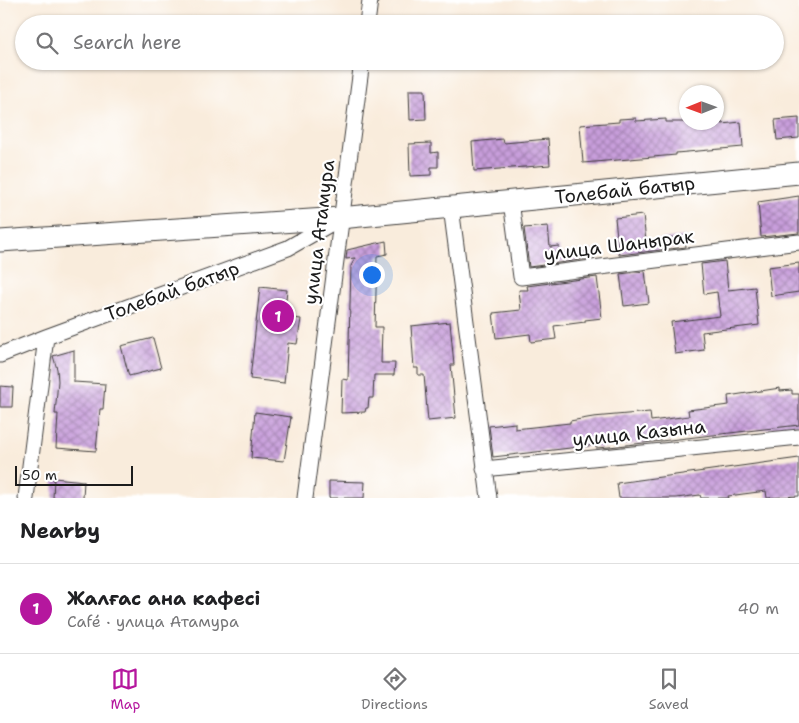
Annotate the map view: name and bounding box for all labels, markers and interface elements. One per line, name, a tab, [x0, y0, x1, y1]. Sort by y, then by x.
search box	[15, 15, 784, 70]
icon: search	[33, 29, 61, 57]
text: Search here	[73, 30, 182, 55]
north arrow	[679, 85, 724, 130]
street label: улица Атамура	[298, 158, 340, 306]
street label: Толебай батыр	[554, 170, 696, 210]
street label: улица Шанырак	[542, 223, 696, 267]
street label: Толебай батыр	[102, 255, 242, 327]
your location	[359, 262, 385, 288]
pin: 1	[262, 297, 294, 335]
street label: улица Казына	[571, 414, 707, 452]
scale bar	[15, 463, 132, 486]
text: 50 m	[22, 466, 57, 484]
text: Nearby	[20, 517, 100, 545]
text: Жалғас ана кафесі	[67, 586, 260, 611]
text: 1	[32, 598, 40, 619]
text: 40 m	[737, 598, 779, 619]
text: Café · улица Атамура	[67, 611, 239, 632]
tab: Map	[110, 665, 140, 713]
tab: Directions	[361, 665, 428, 713]
tab: Saved	[649, 665, 689, 713]

